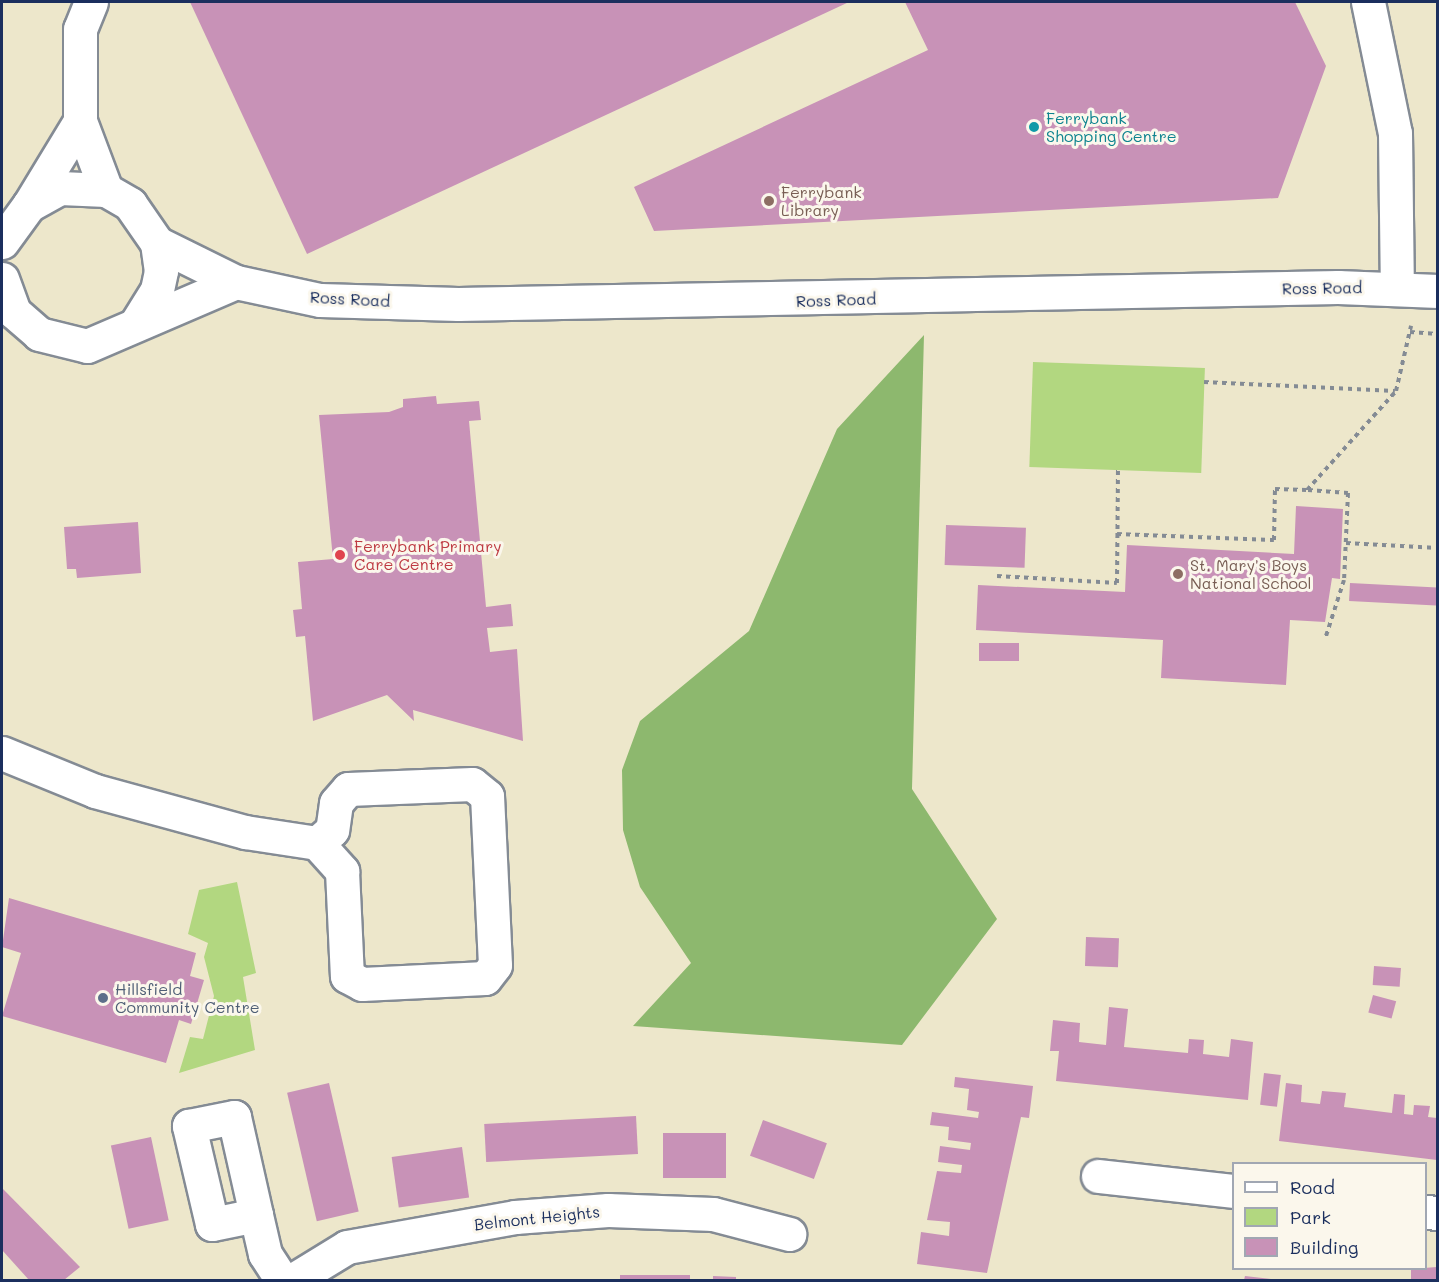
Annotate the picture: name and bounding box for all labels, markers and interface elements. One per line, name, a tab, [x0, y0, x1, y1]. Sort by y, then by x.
place label: Ferrybank Shopping Centre	[1046, 108, 1177, 146]
marker: Ferrybank Shopping Centre	[1027, 120, 1041, 134]
place label: Ferrybank Library	[781, 182, 862, 220]
marker: Ferrybank Library	[762, 194, 776, 208]
street label: Ross Road	[1282, 278, 1362, 298]
street label: Ross Road	[309, 287, 391, 311]
street label: Ross Road	[796, 289, 876, 311]
place label: Ferrybank Primary Care Centre	[354, 536, 502, 574]
marker: Ferrybank Primary Care Centre	[331, 546, 349, 564]
place label: St. Mary's Boys National School	[1190, 555, 1312, 593]
marker: St. Mary's Boys National School	[1171, 567, 1185, 581]
place label: Hillsfield Community Centre	[115, 979, 260, 1017]
marker: Hillsfield Community Centre	[96, 991, 110, 1005]
legend	[1232, 1162, 1427, 1270]
text: Road	[1290, 1175, 1335, 1199]
street label: Belmont Heights	[473, 1202, 601, 1234]
text: Park	[1290, 1205, 1331, 1229]
text: Building	[1290, 1235, 1358, 1259]

